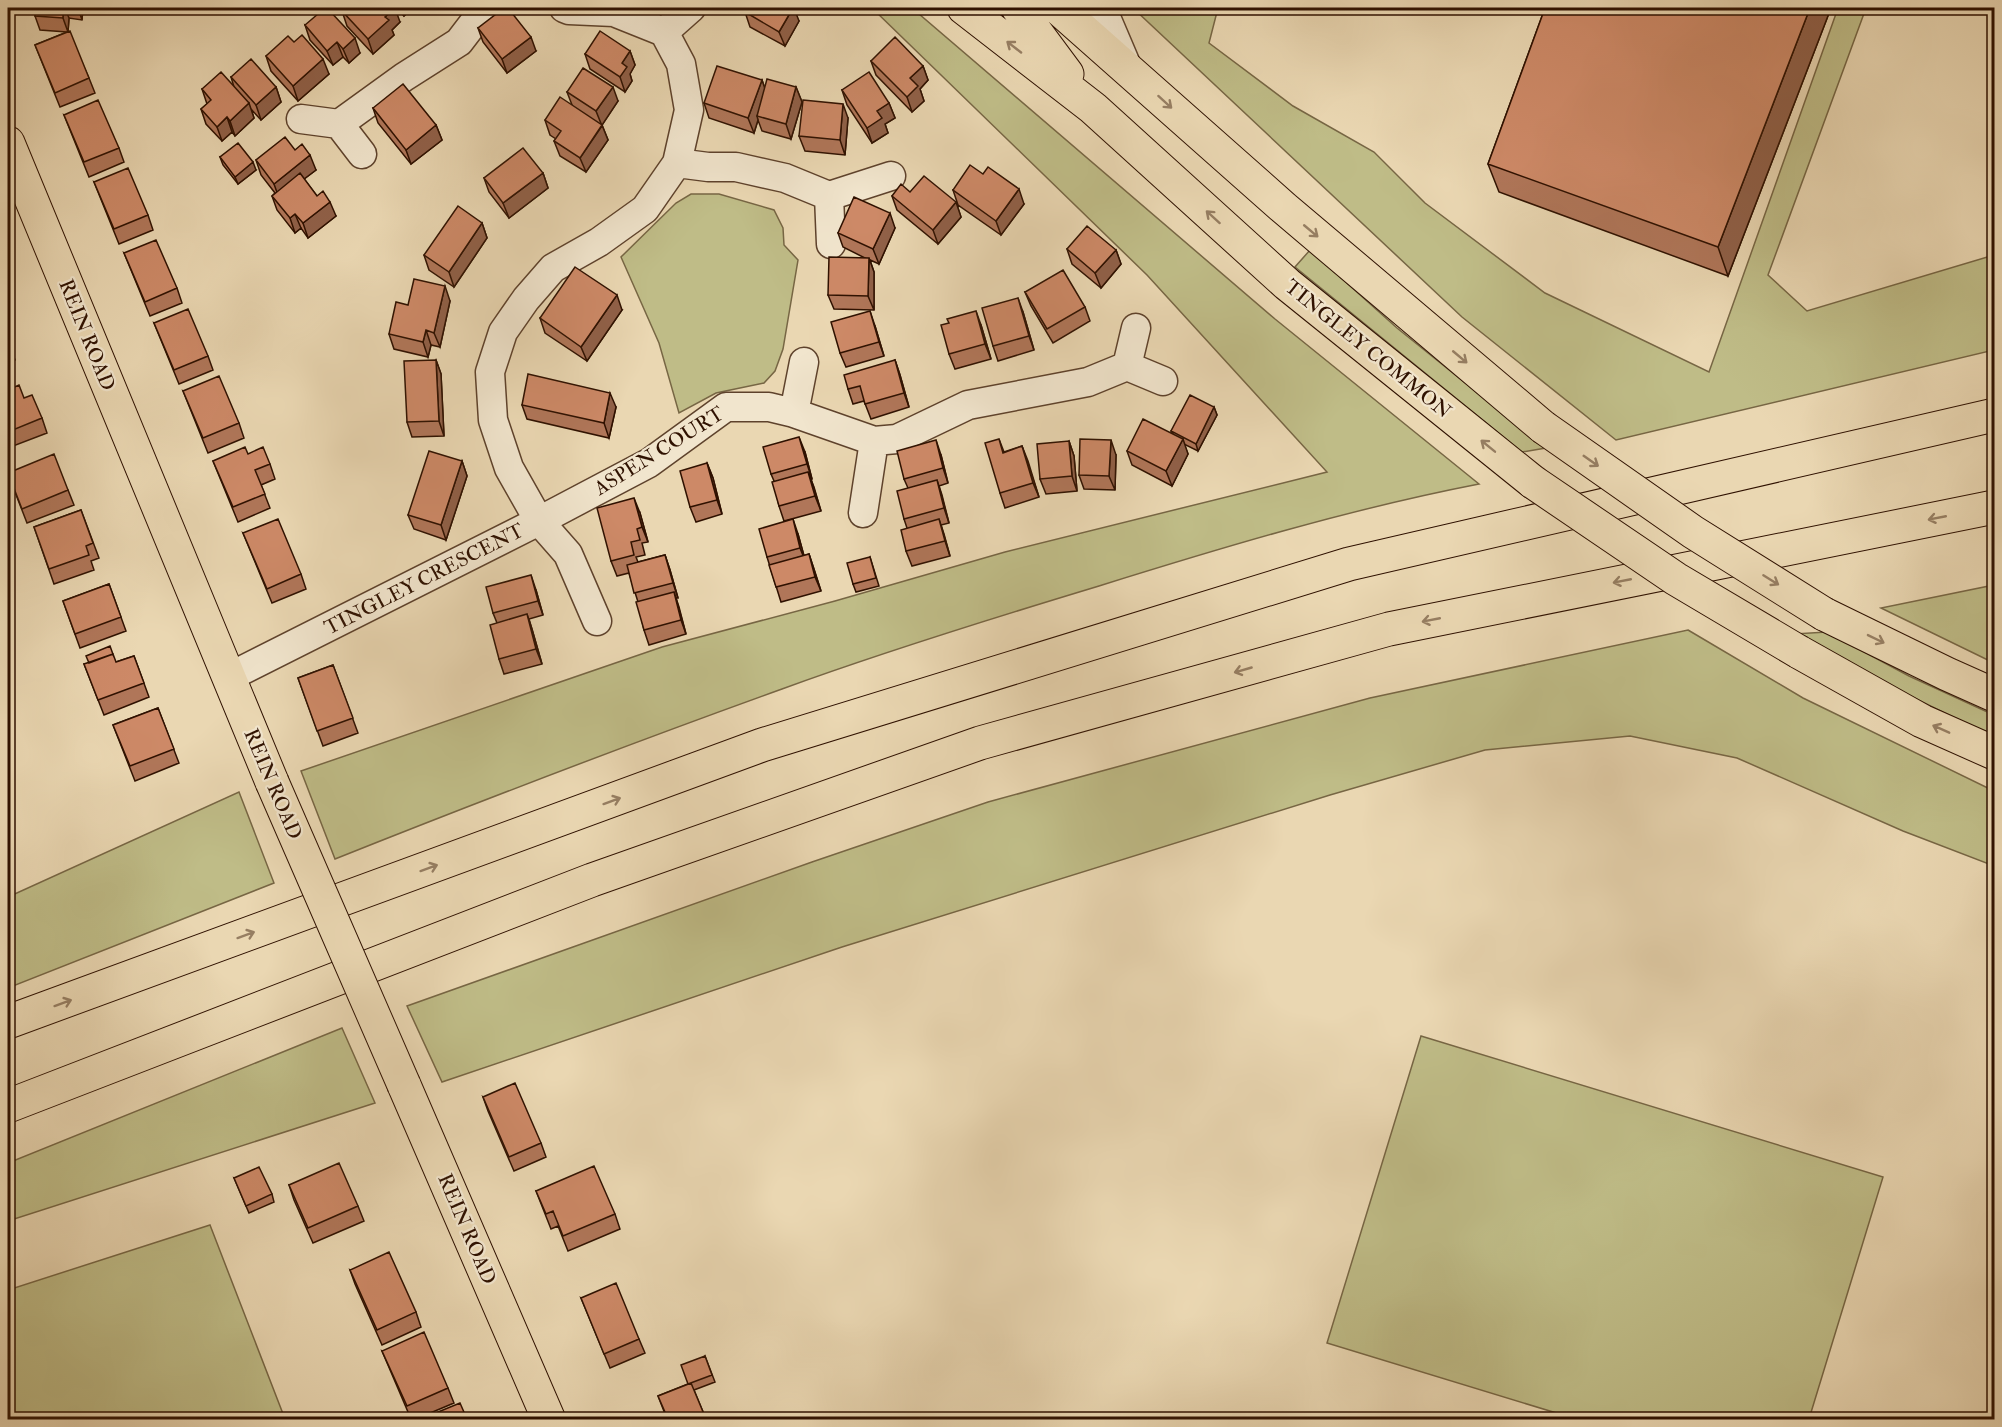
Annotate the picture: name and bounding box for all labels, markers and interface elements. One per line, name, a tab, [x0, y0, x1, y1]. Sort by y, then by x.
one-way arrow	[1006, 40, 1022, 53]
one-way arrow	[1157, 95, 1172, 109]
one-way arrow	[1206, 210, 1221, 224]
one-way arrow	[1303, 224, 1318, 238]
street label: TINGLEY COMMON	[1280, 274, 1456, 424]
street label: REIN ROAD	[53, 276, 121, 394]
one-way arrow	[1452, 350, 1467, 364]
street label: ASPEN COURT	[589, 401, 729, 501]
one-way arrow	[1480, 439, 1496, 452]
one-way arrow	[1582, 455, 1598, 467]
one-way arrow	[1928, 513, 1947, 524]
street label: TINGLEY CRESCENT	[320, 518, 528, 640]
one-way arrow	[1762, 574, 1779, 587]
one-way arrow	[1613, 576, 1633, 587]
one-way arrow	[1422, 615, 1442, 626]
one-way arrow	[1867, 634, 1885, 646]
one-way arrow	[1234, 664, 1253, 676]
one-way arrow	[1932, 723, 1951, 734]
street label: REIN ROAD	[238, 725, 308, 843]
one-way arrow	[602, 794, 620, 805]
one-way arrow	[419, 862, 437, 873]
one-way arrow	[236, 929, 254, 940]
one-way arrow	[53, 996, 71, 1007]
street label: REIN ROAD	[432, 1170, 502, 1288]

